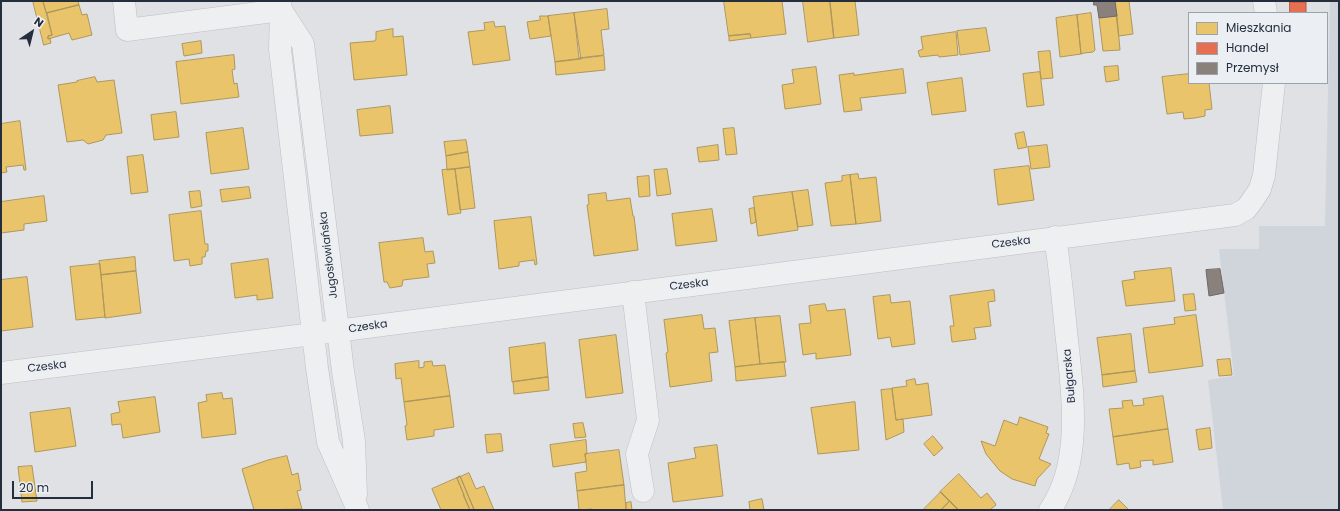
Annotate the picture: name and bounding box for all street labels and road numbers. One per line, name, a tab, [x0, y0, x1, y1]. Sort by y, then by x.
street label: Jugosłowiańska	[317, 211, 341, 299]
street label: Czeska	[991, 234, 1031, 252]
street label: Czeska	[669, 276, 709, 294]
street label: Czeska	[348, 318, 388, 336]
street label: Bułgarska	[1061, 348, 1079, 404]
street label: Czeska	[27, 358, 67, 376]

